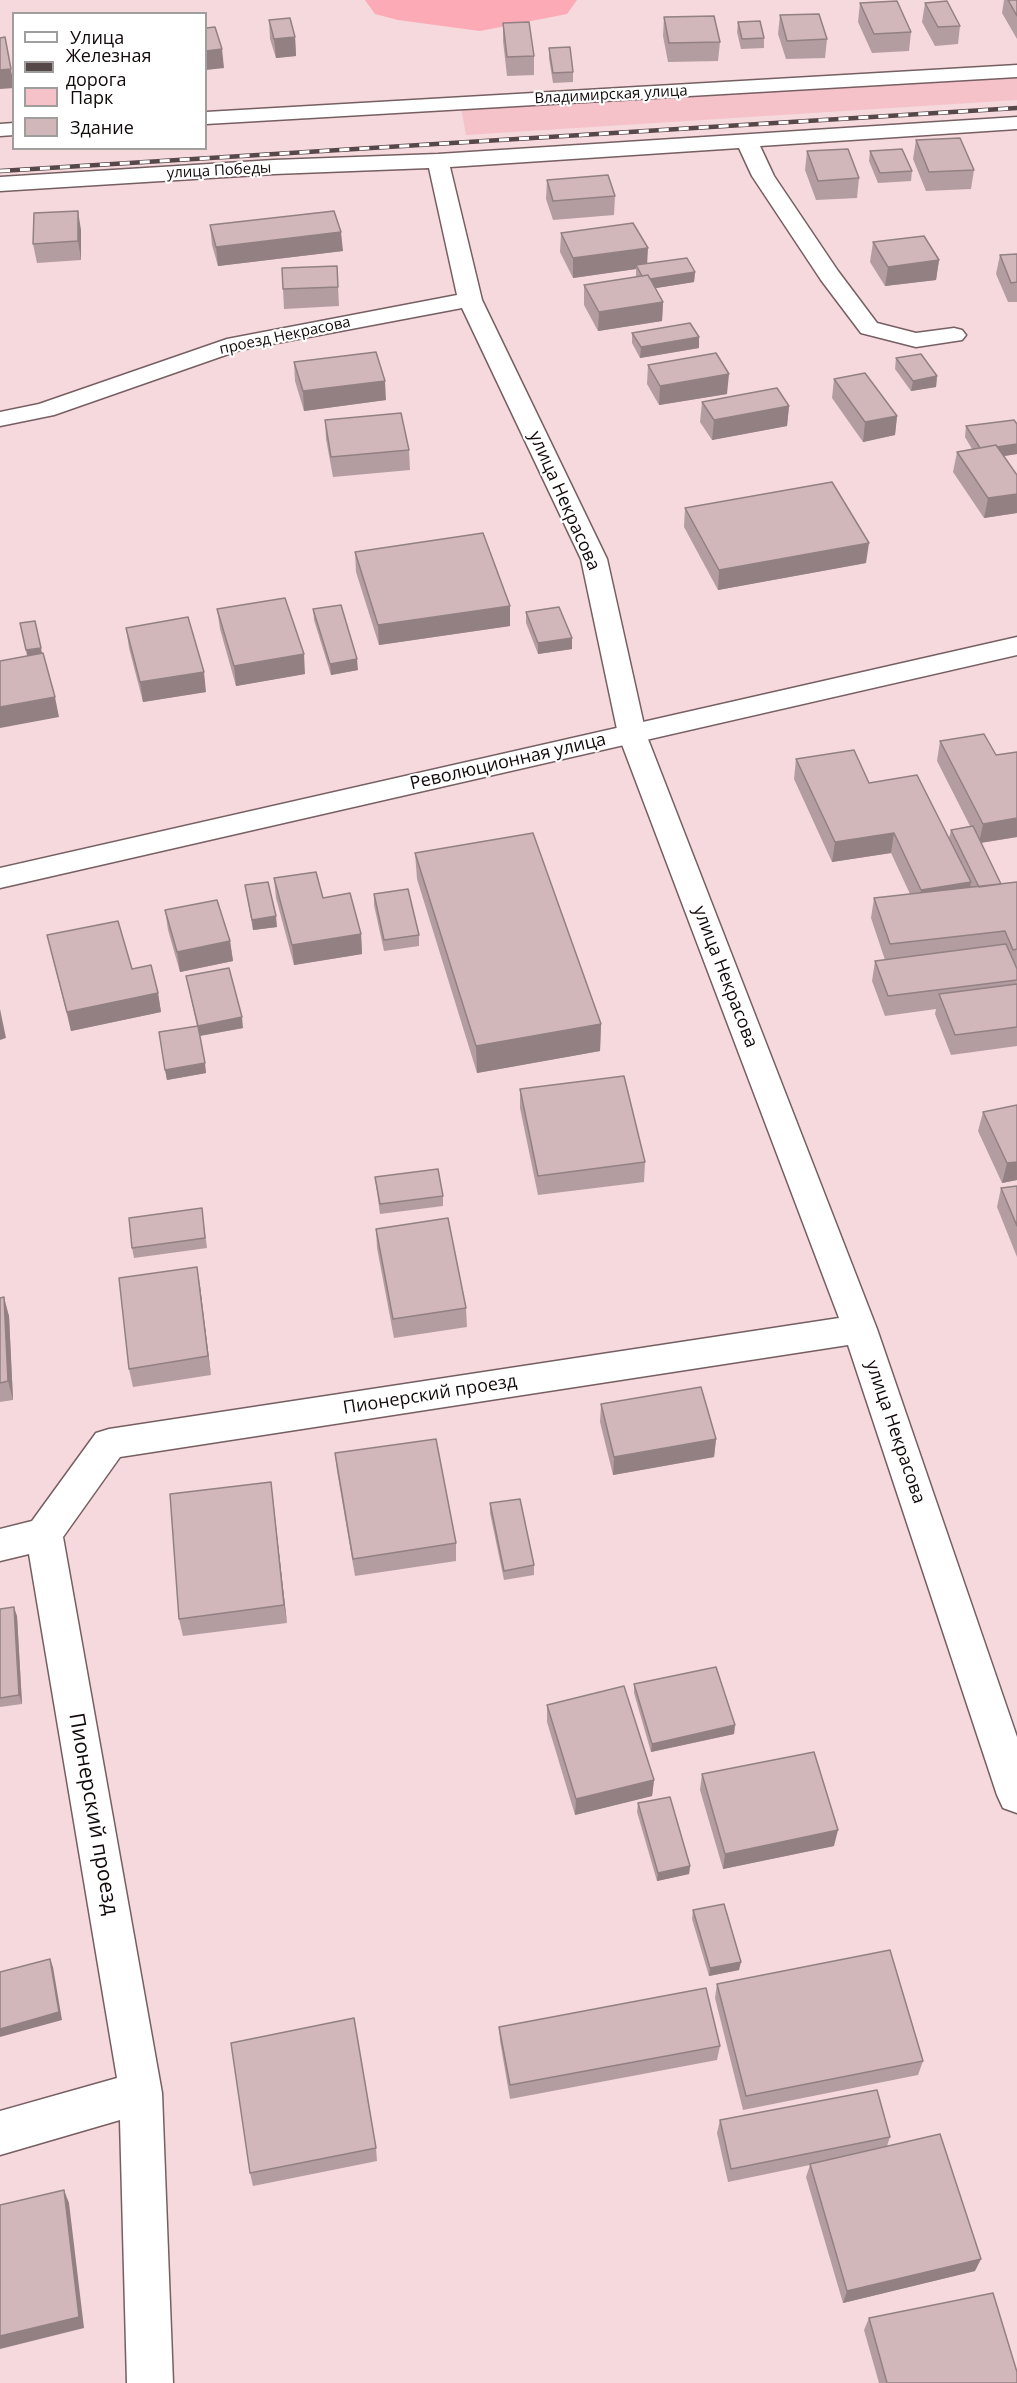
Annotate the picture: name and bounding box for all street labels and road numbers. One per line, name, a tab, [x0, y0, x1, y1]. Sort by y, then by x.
street label: Владимирская улица	[534, 82, 688, 108]
street label: улица Победы	[166, 159, 272, 183]
street label: проезд Некрасова	[218, 313, 352, 359]
street label: улица Некрасова	[524, 428, 604, 574]
street label: Революционная улица	[408, 729, 608, 795]
street label: улица Некрасова	[688, 903, 762, 1051]
street label: улица Некрасова	[860, 1357, 930, 1507]
street label: Пионерский проезд	[342, 1371, 518, 1419]
street label: Пионерский проезд	[63, 1711, 123, 1917]

